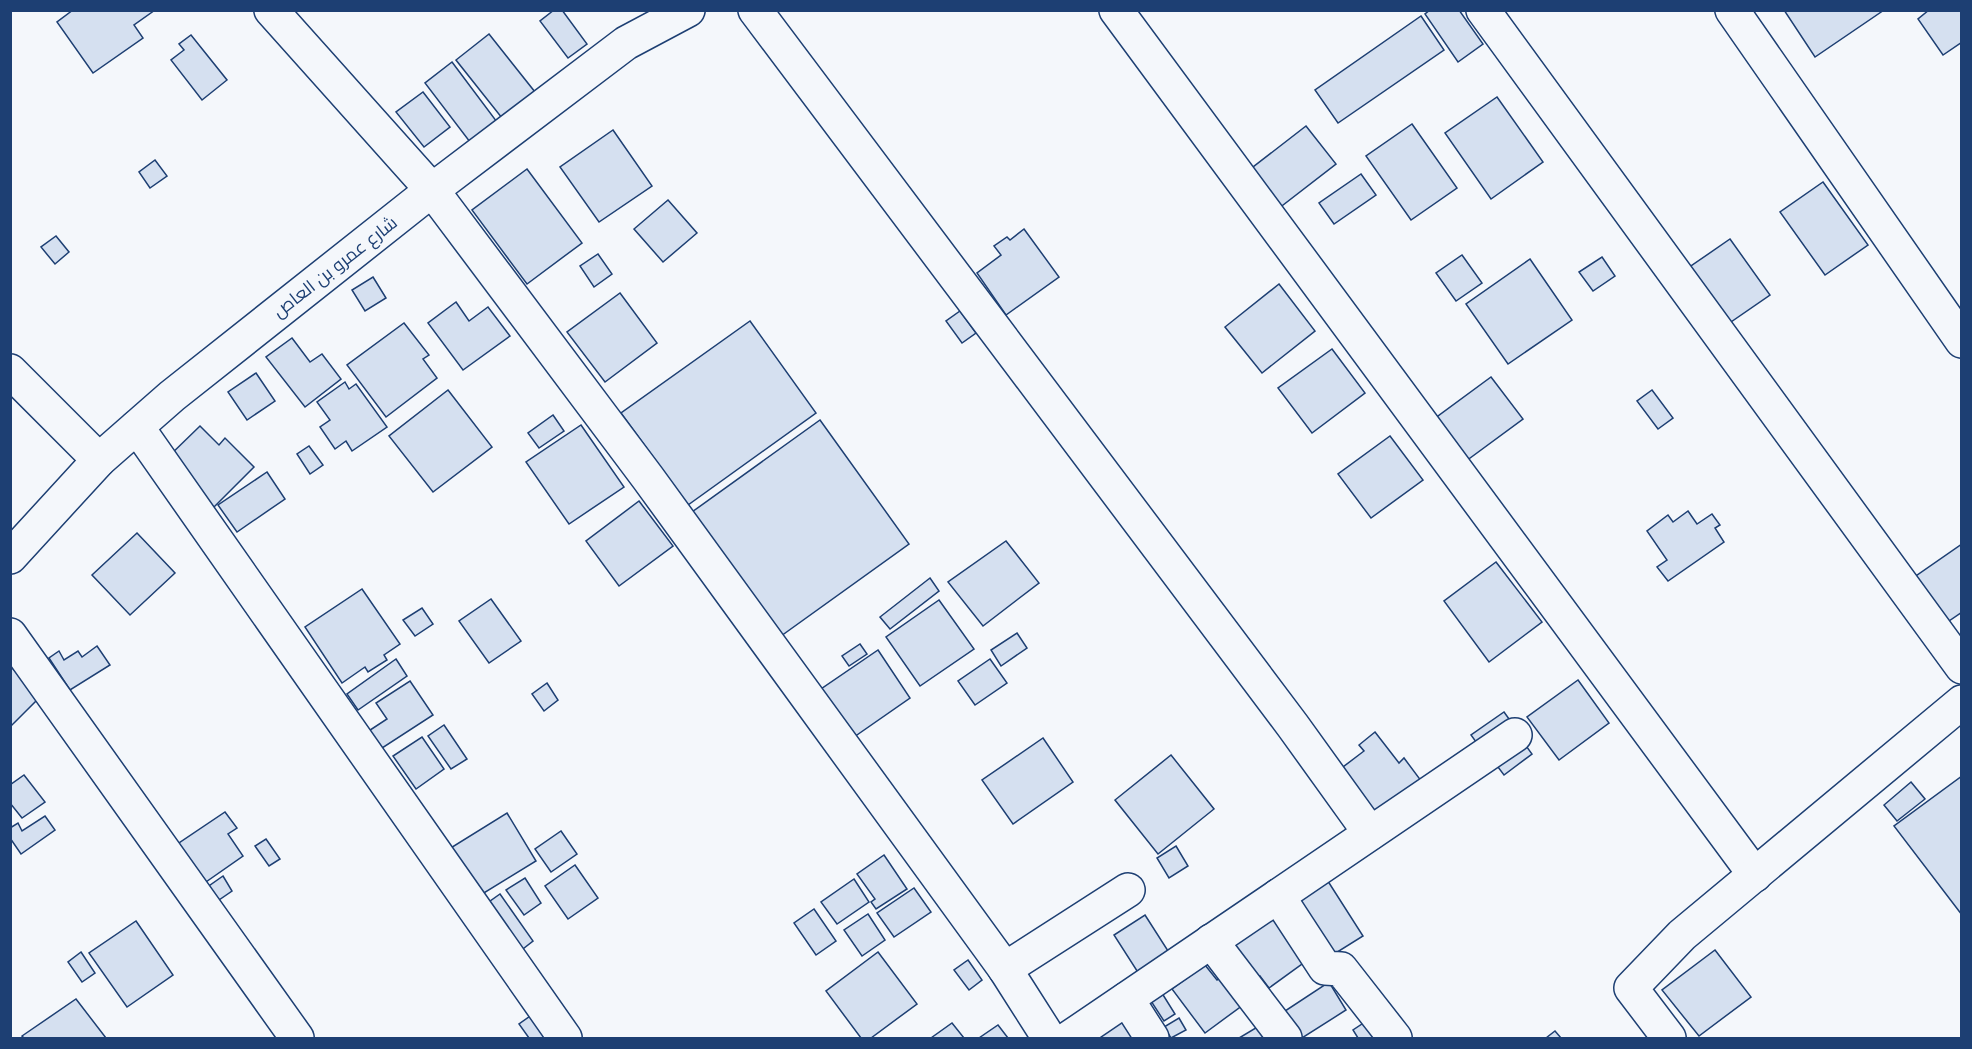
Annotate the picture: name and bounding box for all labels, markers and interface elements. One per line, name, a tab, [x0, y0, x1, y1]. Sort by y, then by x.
street label: شارع عمرو بن العاص	[268, 212, 402, 323]

